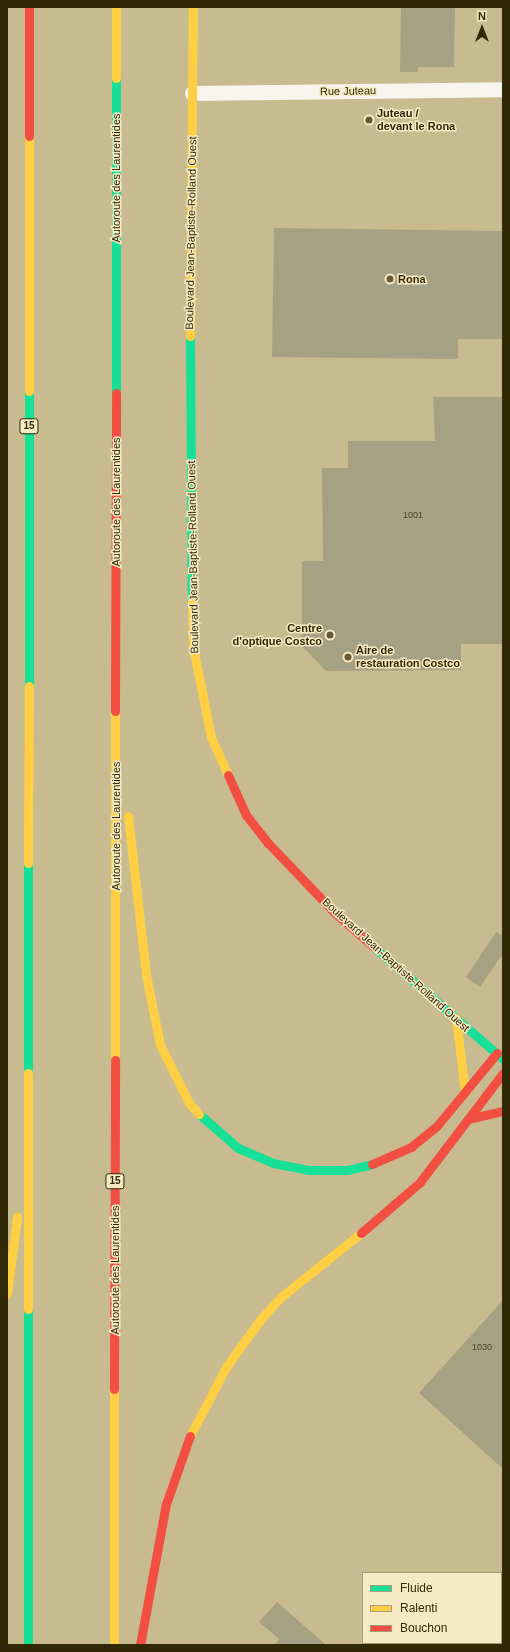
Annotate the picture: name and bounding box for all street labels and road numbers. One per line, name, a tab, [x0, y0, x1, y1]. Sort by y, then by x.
street label: Rue Juteau	[320, 84, 376, 98]
street label: Autoroute des Laurentides	[109, 113, 123, 243]
street label: Boulevard Jean-Baptiste-Rolland Ouest	[183, 136, 199, 330]
road number: 15	[19, 418, 39, 434]
street label: Autoroute des Laurentides	[109, 437, 123, 567]
street label: Boulevard Jean-Baptiste-Rolland Ouest	[185, 460, 201, 654]
street label: Autoroute des Laurentides	[109, 761, 123, 891]
street label: Boulevard Jean-Baptiste-Rolland Ouest	[320, 895, 472, 1035]
road number: 15	[105, 1173, 125, 1189]
street label: Autoroute des Laurentides	[108, 1205, 122, 1335]

